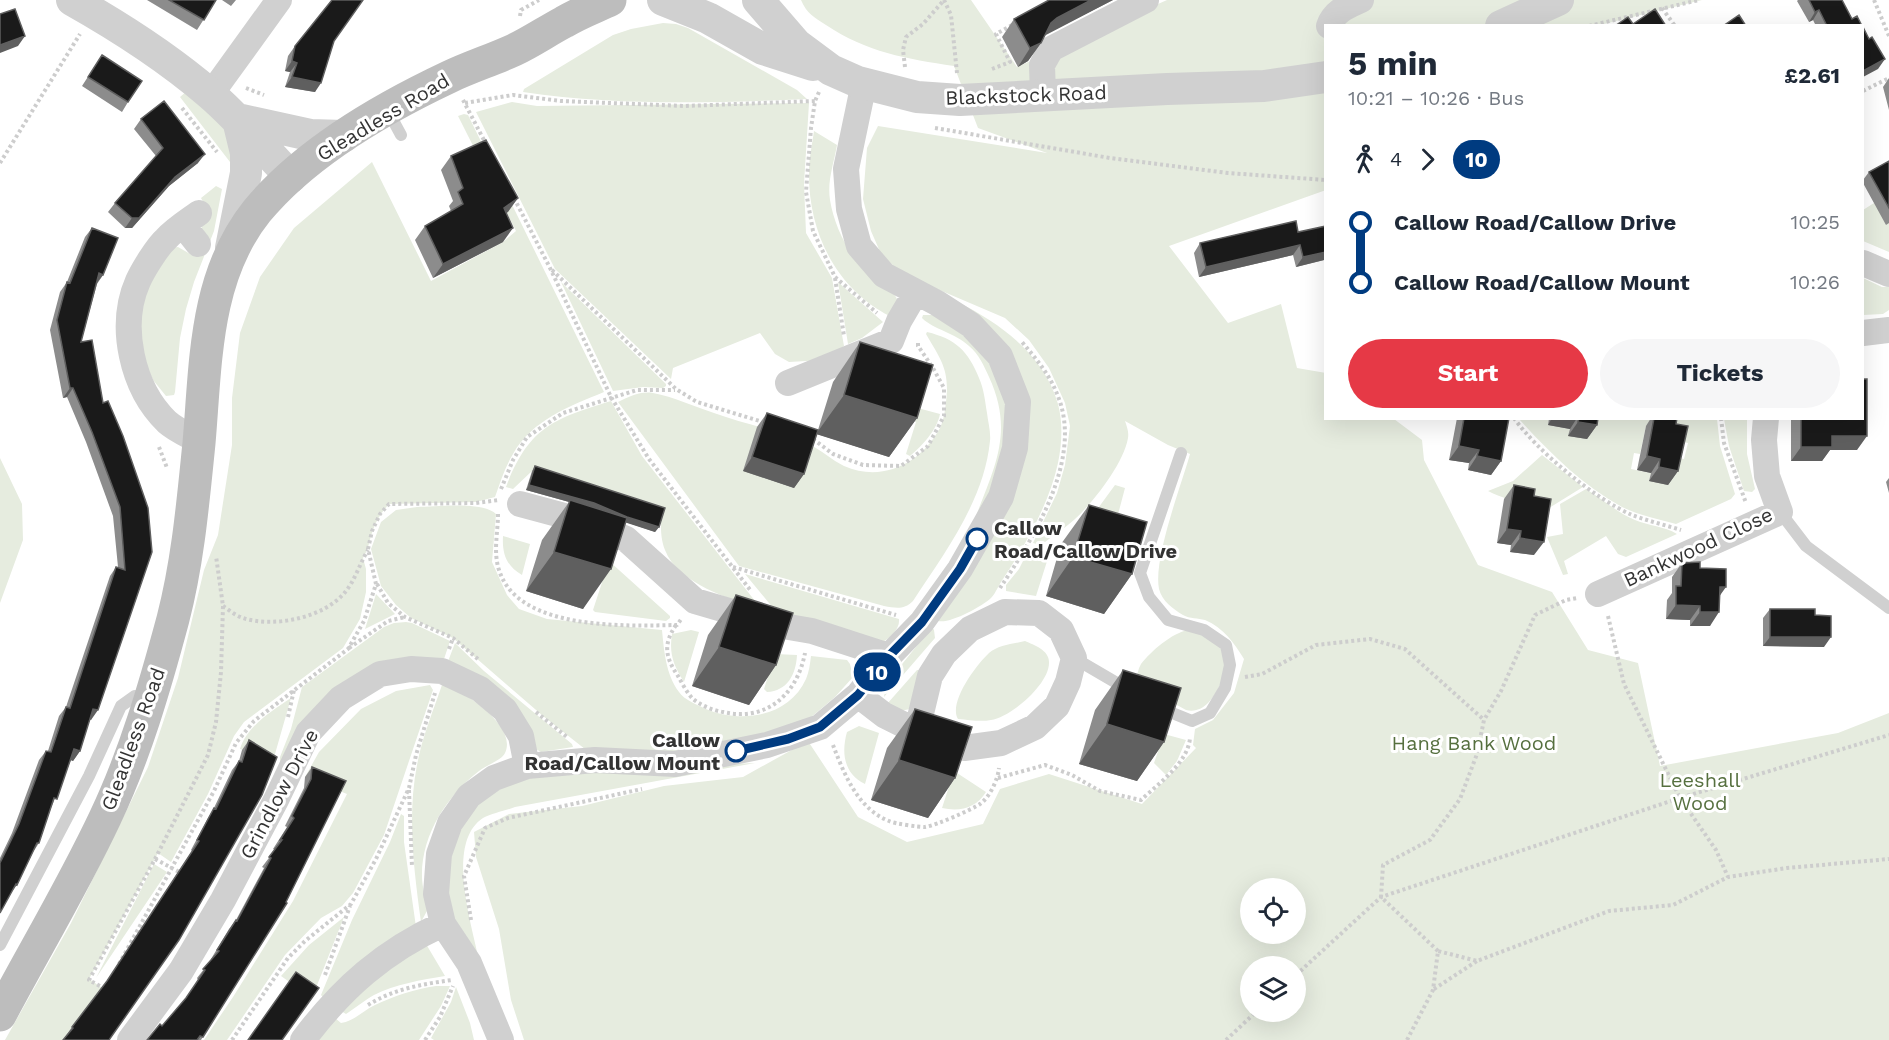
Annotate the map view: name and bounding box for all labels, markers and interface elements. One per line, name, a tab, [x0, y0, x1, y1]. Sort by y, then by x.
text: 5 min	[1348, 44, 1438, 83]
text: £2.61	[1784, 63, 1840, 88]
street label: Gleadless Road	[312, 68, 454, 166]
street label: Blackstock Road	[945, 80, 1107, 110]
text: 10:21 – 10:26 · Bus	[1348, 86, 1524, 110]
icon: walk	[1348, 143, 1381, 176]
icon: forward	[1411, 143, 1444, 176]
text: 4	[1390, 147, 1402, 171]
text: 10	[1465, 147, 1488, 172]
text: Callow Road/Callow Drive	[1394, 210, 1676, 235]
text: 10:25	[1791, 210, 1840, 234]
text: Callow Road/Callow Mount	[1394, 270, 1690, 295]
text: 10:26	[1790, 270, 1840, 294]
button: Start	[1348, 339, 1588, 408]
button: Tickets	[1600, 339, 1840, 408]
street label: Bankwood Close	[1620, 502, 1776, 592]
place label: Callow Road/Callow Drive	[994, 516, 1177, 563]
marker: Callow Road/Callow Drive	[966, 528, 988, 550]
line badge: 10	[850, 652, 904, 692]
text: 10	[866, 660, 888, 685]
street label: Gleadless Road	[96, 664, 170, 814]
street label: Grindlow Drive	[235, 725, 323, 863]
place label: Callow Road/Callow Mount	[525, 728, 720, 775]
park label: Hang Bank Wood	[1392, 731, 1556, 755]
marker: Callow Road/Callow Mount	[725, 740, 747, 762]
park label: Leeshall Wood	[1659, 768, 1741, 815]
map controls	[1240, 878, 1306, 1022]
button: locate	[1240, 878, 1306, 944]
button: layers	[1240, 956, 1306, 1022]

